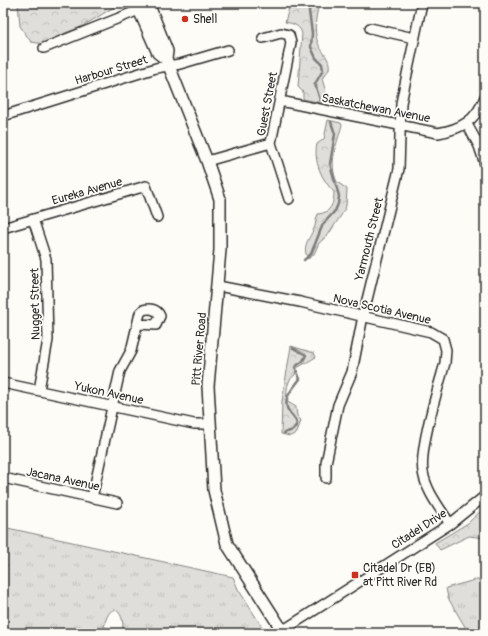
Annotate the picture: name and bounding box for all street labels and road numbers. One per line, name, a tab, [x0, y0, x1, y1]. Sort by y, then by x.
street label: Harbour Street	[73, 52, 149, 89]
street label: Guest Street	[254, 70, 281, 138]
street label: Saskatchewan Avenue	[320, 91, 432, 126]
street label: Eureka Avenue	[50, 174, 124, 209]
street label: Yarmouth Street	[352, 196, 387, 283]
street label: Nugget Street	[27, 268, 44, 340]
street label: Nova Scotia Avenue	[332, 291, 432, 328]
street label: Pitt River Road	[189, 312, 210, 386]
street label: Yukon Avenue	[72, 379, 145, 408]
street label: Jacana Avenue	[25, 464, 101, 495]
street label: Citadel Drive	[389, 506, 450, 553]

